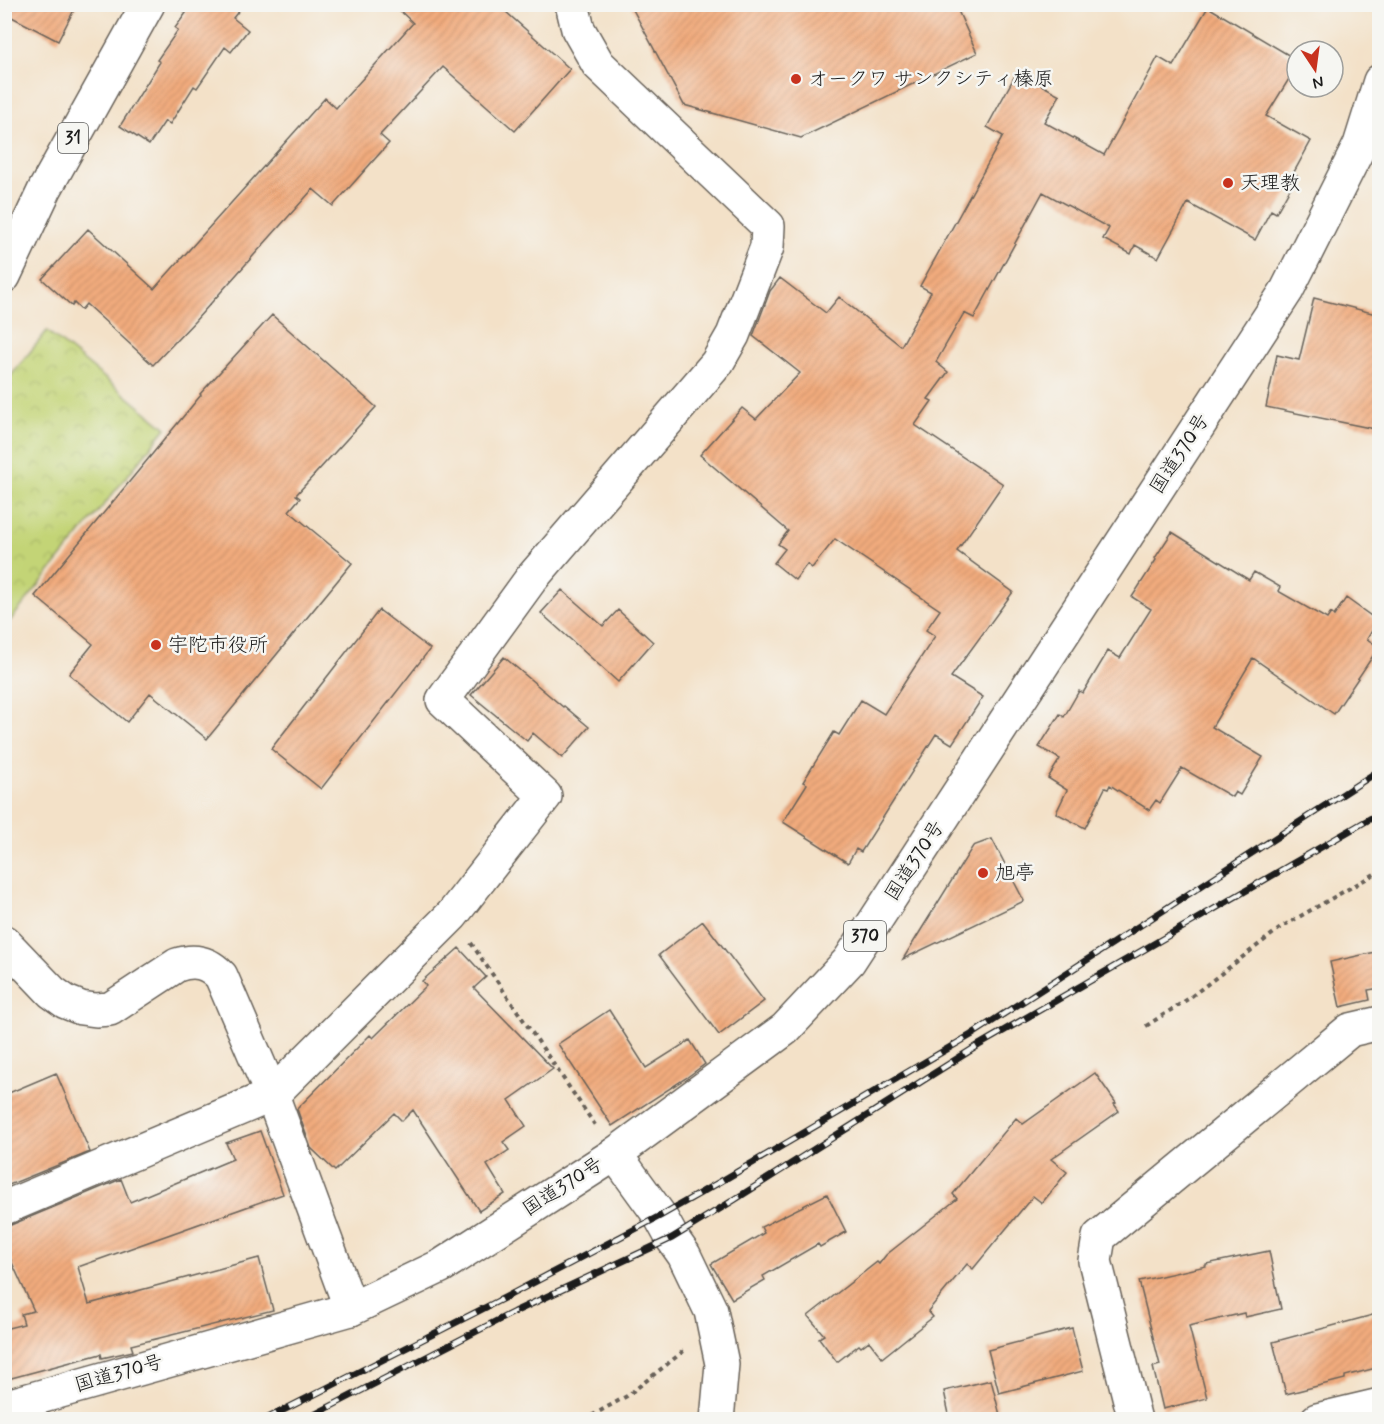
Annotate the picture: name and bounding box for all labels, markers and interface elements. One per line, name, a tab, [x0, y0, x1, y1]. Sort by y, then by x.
north arrow	[1285, 39, 1345, 99]
place label: オークワ サンクシティ榛原	[808, 66, 1053, 93]
text: N	[1310, 71, 1326, 94]
marker: オークワ サンクシティ榛原	[789, 72, 803, 86]
road number: 31	[58, 123, 88, 153]
place label: 天理教	[1240, 170, 1300, 197]
marker: 天理教	[1221, 176, 1235, 190]
street label: 国道370号	[1144, 408, 1216, 500]
place label: 宇陀市役所	[168, 632, 268, 659]
marker: 宇陀市役所	[149, 638, 163, 652]
street label: 国道370号	[879, 815, 951, 907]
place label: 旭亭	[995, 860, 1035, 887]
marker: 旭亭	[976, 866, 990, 880]
road number: 370	[844, 921, 886, 951]
street label: 国道370号	[517, 1151, 609, 1223]
street label: 国道370号	[71, 1348, 167, 1400]

